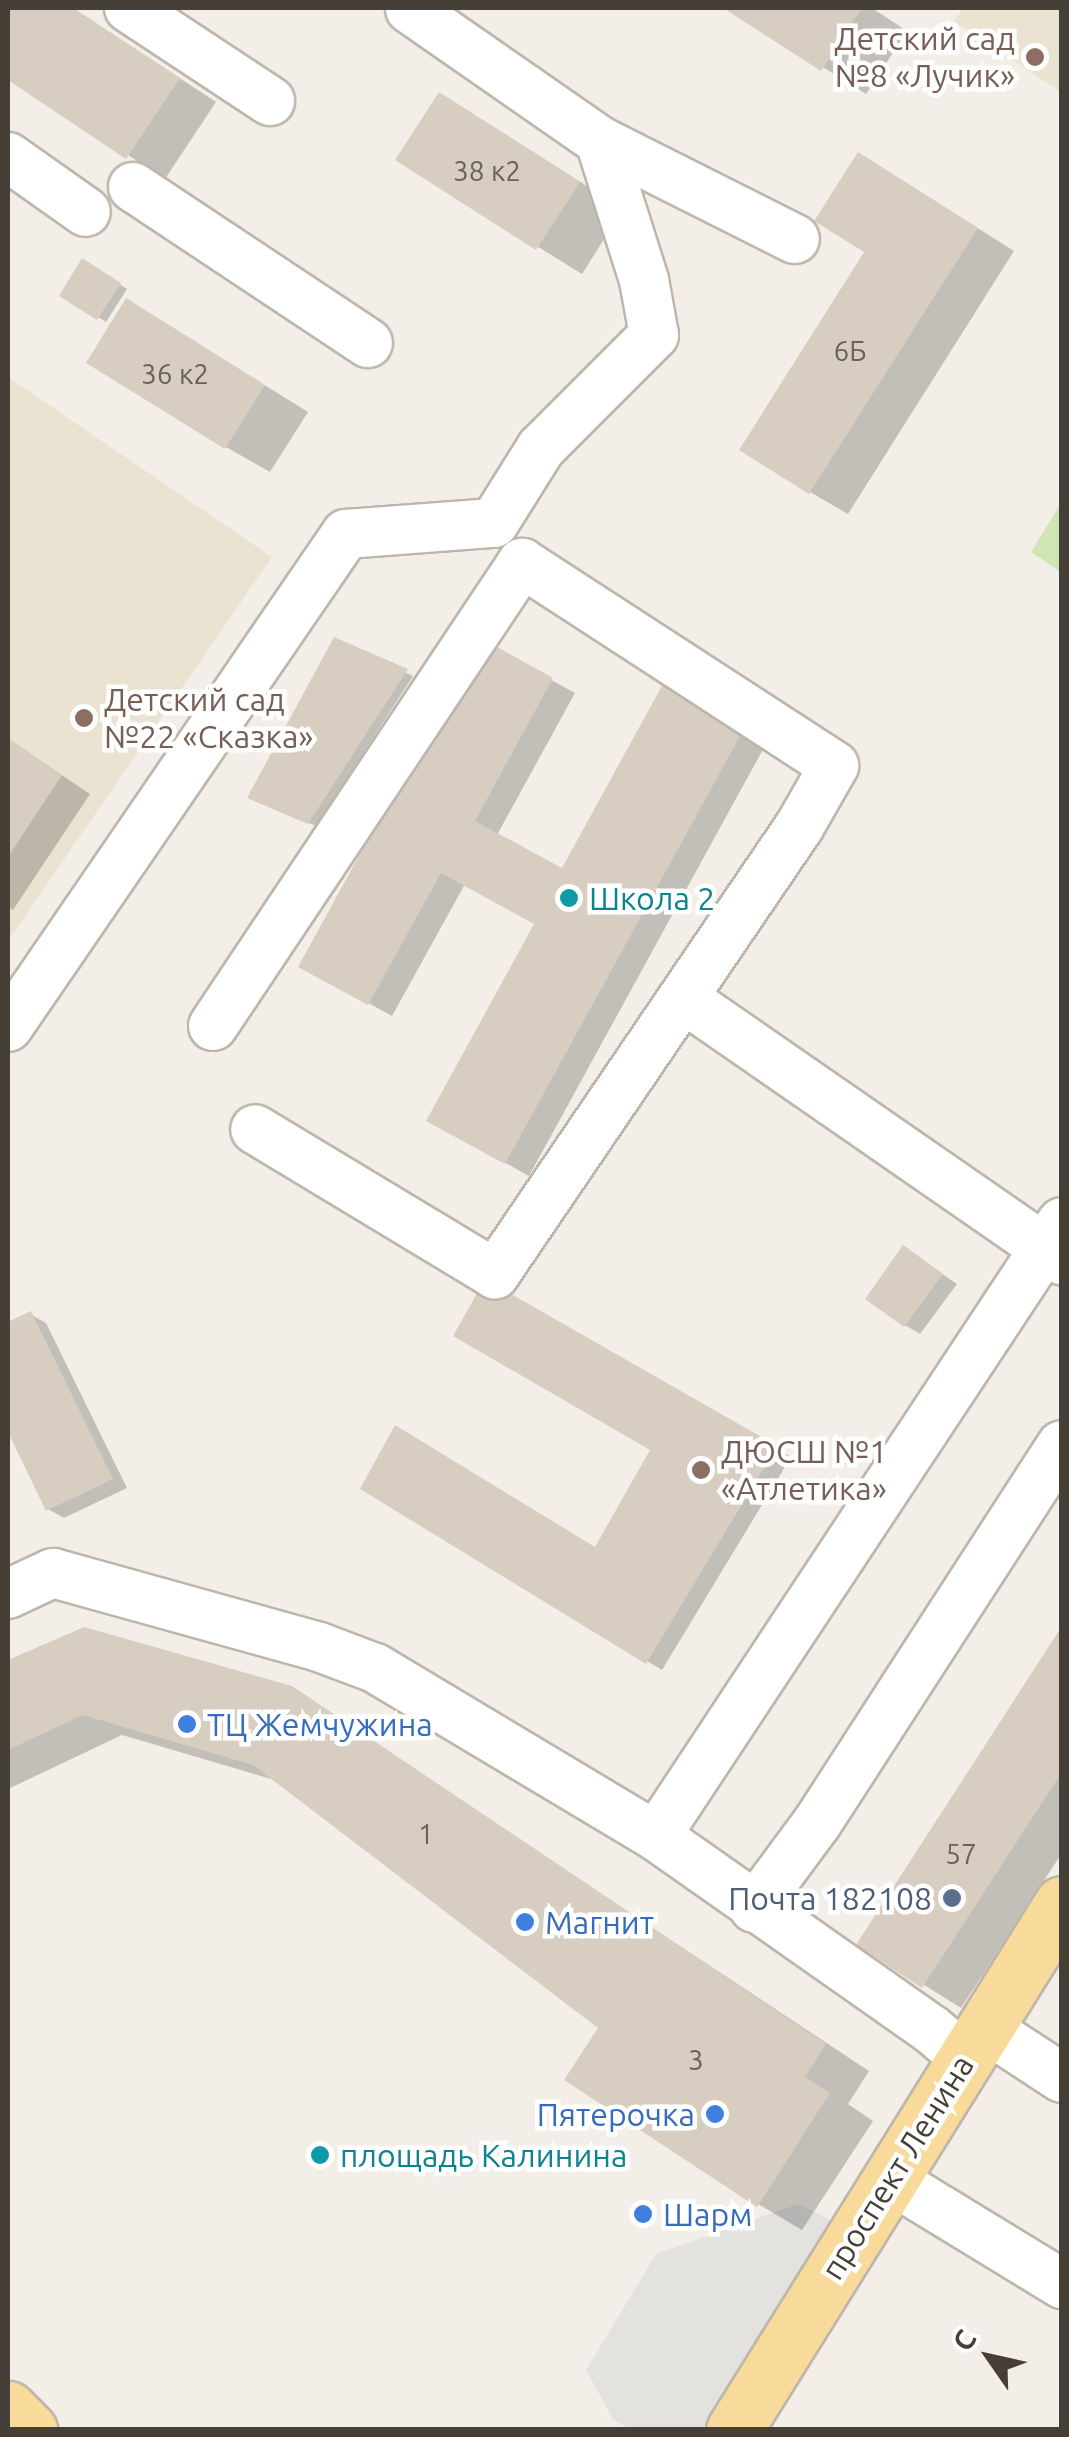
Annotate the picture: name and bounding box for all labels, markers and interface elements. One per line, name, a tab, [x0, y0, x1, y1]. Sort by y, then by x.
place label: Детский сад №8 «Лучик»	[834, 20, 1015, 95]
marker: Детский сад №8 «Лучик»	[1024, 46, 1046, 68]
house number: 38 к2	[453, 154, 521, 188]
house number: 6Б	[833, 334, 867, 368]
house number: 36 к2	[141, 357, 209, 391]
place label: Детский сад №22 «Сказка»	[104, 681, 313, 756]
marker: Детский сад №22 «Сказка»	[73, 707, 95, 729]
place label: Школа 2	[589, 879, 715, 917]
marker: Школа 2	[558, 887, 580, 909]
place label: ДЮСШ №1 «Атлетика»	[721, 1433, 887, 1508]
marker: ДЮСШ №1 «Атлетика»	[690, 1459, 712, 1481]
place label: ТЦ Жемчужина	[207, 1705, 433, 1743]
marker: ТЦ Жемчужина	[176, 1713, 198, 1735]
house number: 1	[418, 1817, 434, 1851]
house number: 57	[945, 1837, 977, 1871]
place label: Почта 182108	[728, 1879, 932, 1917]
marker: Почта 182108	[941, 1887, 963, 1909]
place label: Магнит	[545, 1903, 654, 1941]
marker: Магнит	[514, 1911, 536, 1933]
house number: 3	[688, 2043, 704, 2077]
street label: проспект Ленина	[813, 2048, 981, 2286]
place label: Пятерочка	[537, 2095, 695, 2133]
marker: Пятерочка	[704, 2103, 726, 2125]
place label: площадь Калинина	[340, 2136, 627, 2174]
marker: площадь Калинина	[309, 2144, 331, 2166]
place label: Шарм	[663, 2195, 753, 2233]
marker: Шарм	[632, 2203, 654, 2225]
north arrow	[939, 2307, 1039, 2407]
text: С	[946, 2324, 982, 2356]

